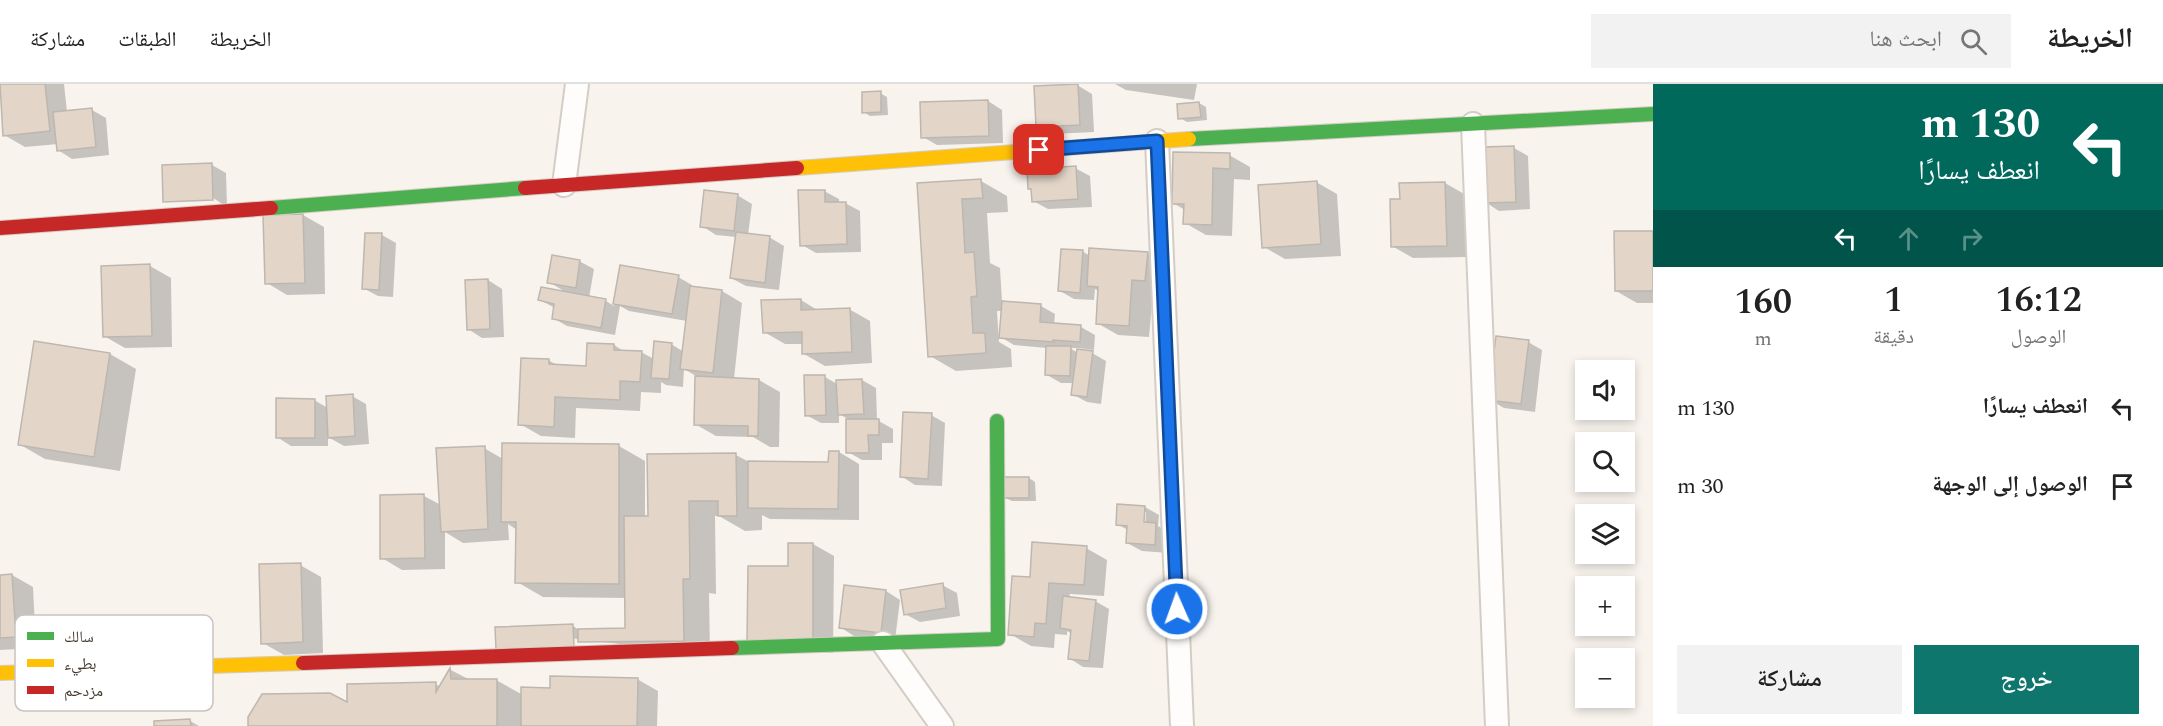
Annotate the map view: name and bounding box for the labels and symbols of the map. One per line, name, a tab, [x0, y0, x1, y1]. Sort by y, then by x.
pin	[1013, 124, 1064, 175]
position arrow	[1145, 577, 1209, 641]
legend	[15, 615, 213, 711]
text: سالك	[64, 625, 94, 649]
text: بطيء	[64, 652, 96, 676]
text: مزدحم	[64, 679, 103, 703]

